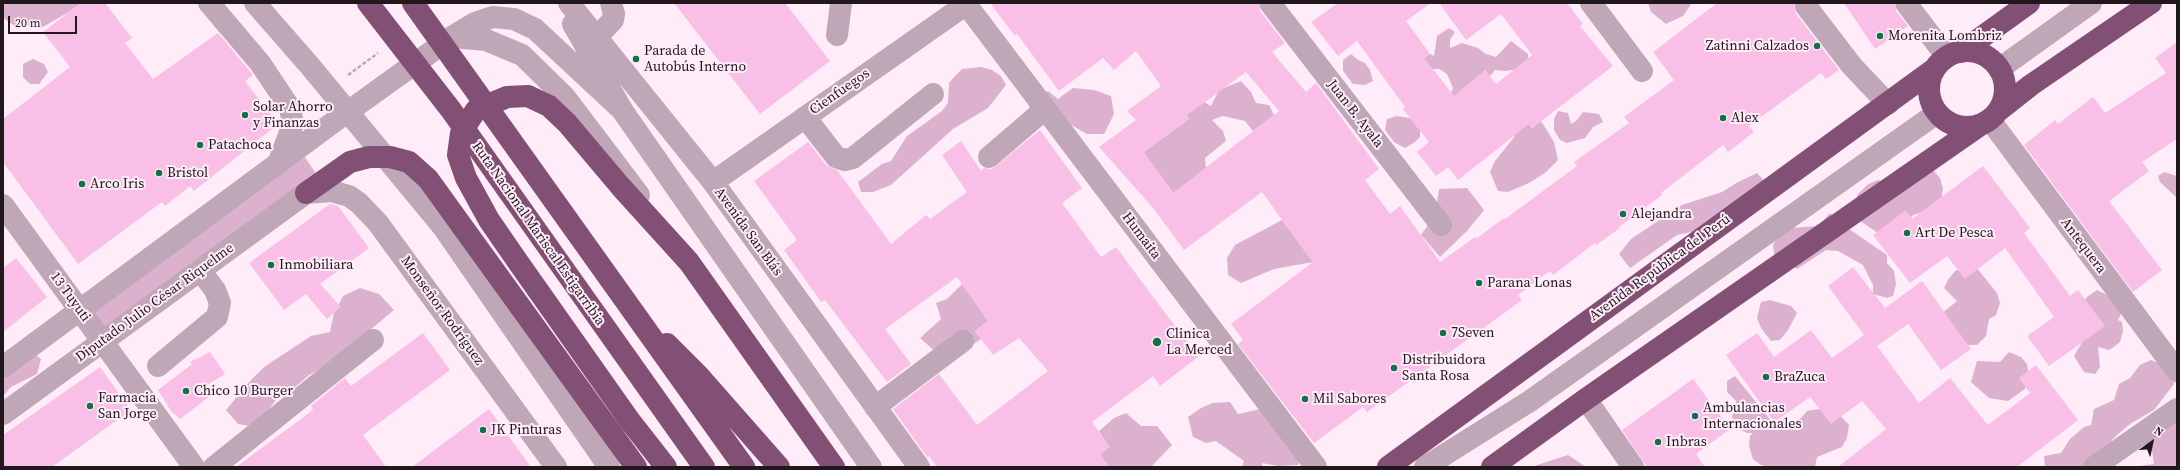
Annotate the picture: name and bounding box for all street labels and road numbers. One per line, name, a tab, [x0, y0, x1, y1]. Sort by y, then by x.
street label: Cienfuegos	[807, 65, 873, 119]
street label: Juan B. Ayala	[1323, 77, 1387, 151]
street label: Ruta Nacional Mariscal Estigarribia	[468, 139, 608, 329]
street label: Avenida San Blás	[710, 185, 786, 279]
street label: Humaita	[1118, 209, 1164, 263]
street label: Avenida República del Perú	[1586, 211, 1734, 325]
street label: Antequera	[2057, 215, 2109, 277]
street label: Diputado Julio César Riquelme	[73, 240, 237, 366]
street label: Monseñor Rodríguez	[397, 253, 487, 369]
street label: 13 Tuyuti	[46, 269, 94, 325]

